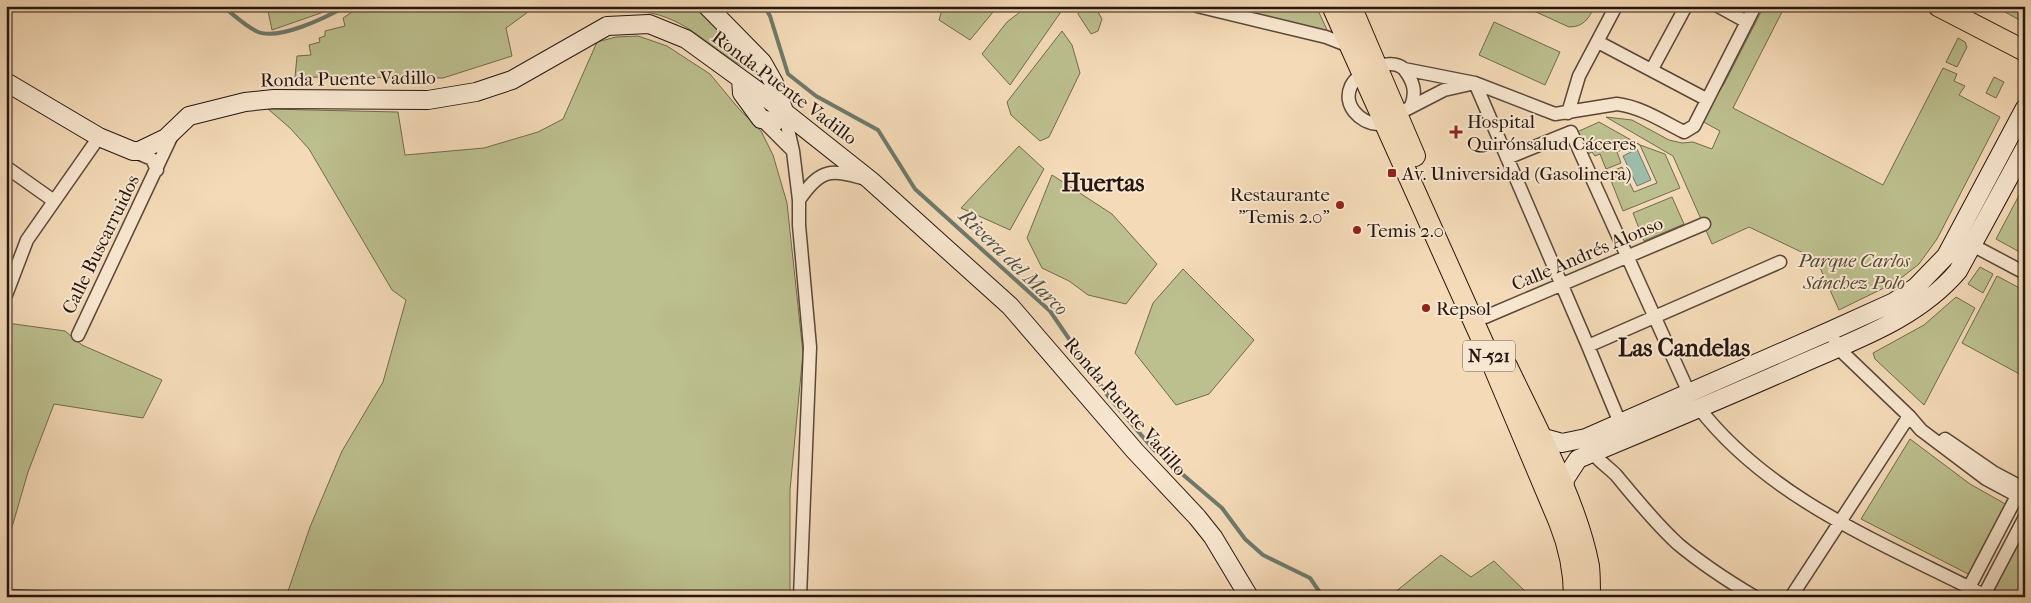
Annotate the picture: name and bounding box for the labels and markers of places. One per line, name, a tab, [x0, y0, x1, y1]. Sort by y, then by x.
place label: Hospital Quirónsalud Cáceres	[1467, 111, 1636, 155]
marker: Hospital Quirónsalud Cáceres	[1449, 125, 1463, 139]
place label: Av. Universidad (Gasolinera)	[1401, 163, 1632, 185]
marker: Av. Universidad (Gasolinera)	[1386, 167, 1398, 179]
place label: Restaurante "Temis 2.0"	[1230, 184, 1330, 228]
marker: Restaurante "Temis 2.0"	[1334, 199, 1346, 211]
place label: Temis 2.0	[1367, 220, 1444, 242]
marker: Temis 2.0	[1351, 224, 1363, 236]
place label: Repsol	[1436, 298, 1491, 320]
marker: Repsol	[1420, 302, 1432, 314]

